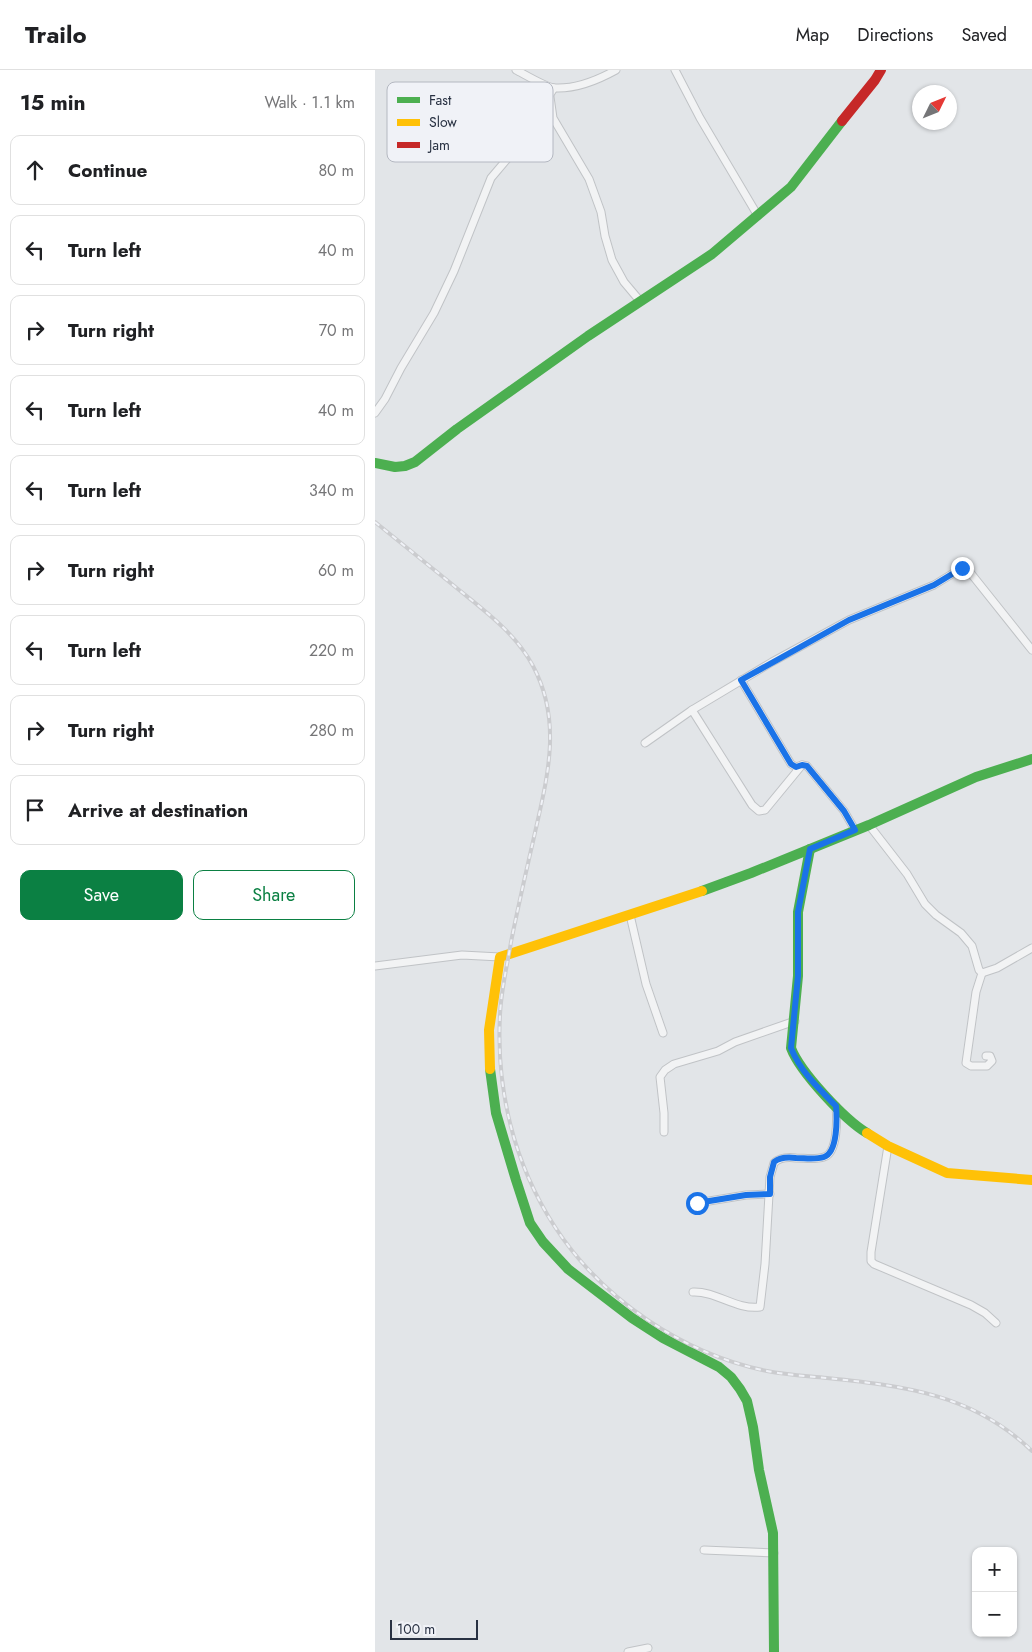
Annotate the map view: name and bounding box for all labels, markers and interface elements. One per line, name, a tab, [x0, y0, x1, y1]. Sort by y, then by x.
text: Trailo	[25, 17, 87, 52]
text: Map	[796, 22, 829, 48]
text: Directions	[857, 22, 933, 48]
text: Saved	[961, 22, 1007, 48]
legend	[387, 82, 553, 162]
north arrow	[912, 85, 957, 130]
text: 15 min	[20, 88, 86, 118]
text: Fast	[429, 90, 452, 110]
text: Walk · 1.1 km	[264, 91, 355, 114]
text: Slow	[429, 112, 457, 132]
text: Jam	[427, 135, 450, 155]
icon: ahead	[21, 156, 49, 184]
text: Continue	[68, 157, 147, 184]
text: 80 m	[318, 159, 354, 182]
icon: left	[21, 236, 49, 264]
text: Turn left	[68, 237, 141, 264]
text: 40 m	[318, 239, 354, 262]
icon: right	[21, 316, 49, 344]
text: Turn right	[68, 317, 154, 344]
text: 70 m	[319, 319, 354, 342]
icon: left	[21, 396, 49, 424]
text: Turn left	[68, 397, 141, 424]
text: 40 m	[318, 399, 354, 422]
icon: left	[21, 476, 49, 504]
text: Turn left	[68, 477, 141, 504]
text: 340 m	[309, 479, 354, 502]
icon: right	[21, 556, 49, 584]
text: Turn right	[68, 557, 154, 584]
route end	[951, 557, 974, 580]
text: 60 m	[318, 559, 354, 582]
icon: left	[21, 636, 49, 664]
text: Turn left	[68, 637, 141, 664]
text: 220 m	[309, 639, 354, 662]
icon: right	[21, 716, 49, 744]
text: Turn right	[68, 717, 154, 744]
text: 280 m	[309, 719, 354, 742]
icon: arrive	[21, 796, 49, 824]
text: Arrive at destination	[68, 797, 248, 824]
button: Save	[20, 870, 183, 920]
button: Share	[193, 870, 355, 920]
route start	[686, 1192, 709, 1215]
map controls	[972, 1547, 1017, 1637]
button: +	[972, 1547, 1017, 1592]
button: −	[972, 1592, 1017, 1637]
scale bar	[390, 1617, 477, 1640]
text: 100 m	[397, 1619, 435, 1639]

